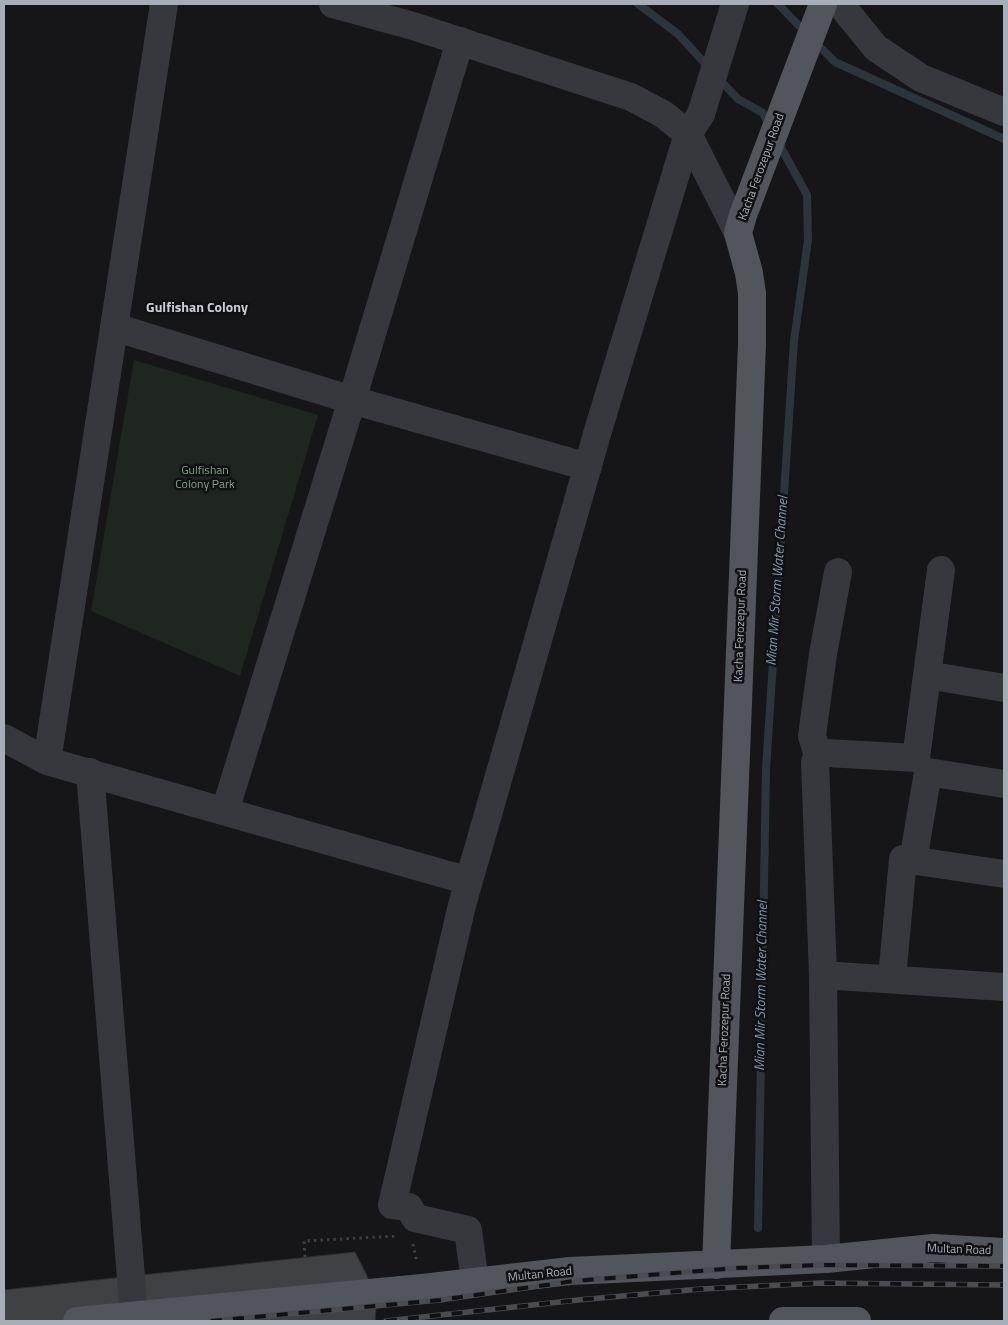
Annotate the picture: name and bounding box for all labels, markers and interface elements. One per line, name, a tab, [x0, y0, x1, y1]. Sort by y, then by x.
street label: Kacha Ferozepur Road	[736, 112, 788, 222]
district label: Gulfishan Colony	[146, 301, 248, 317]
park label: Gulfishan Colony Park	[175, 464, 235, 492]
water label: Mian Mir Storm Water Channel	[764, 496, 792, 666]
street label: Kacha Ferozepur Road	[732, 569, 750, 683]
water label: Mian Mir Storm Water Channel	[752, 901, 772, 1071]
street label: Kacha Ferozepur Road	[716, 973, 734, 1087]
street label: Multan Road	[927, 1242, 991, 1258]
street label: Multan Road	[507, 1264, 573, 1286]

